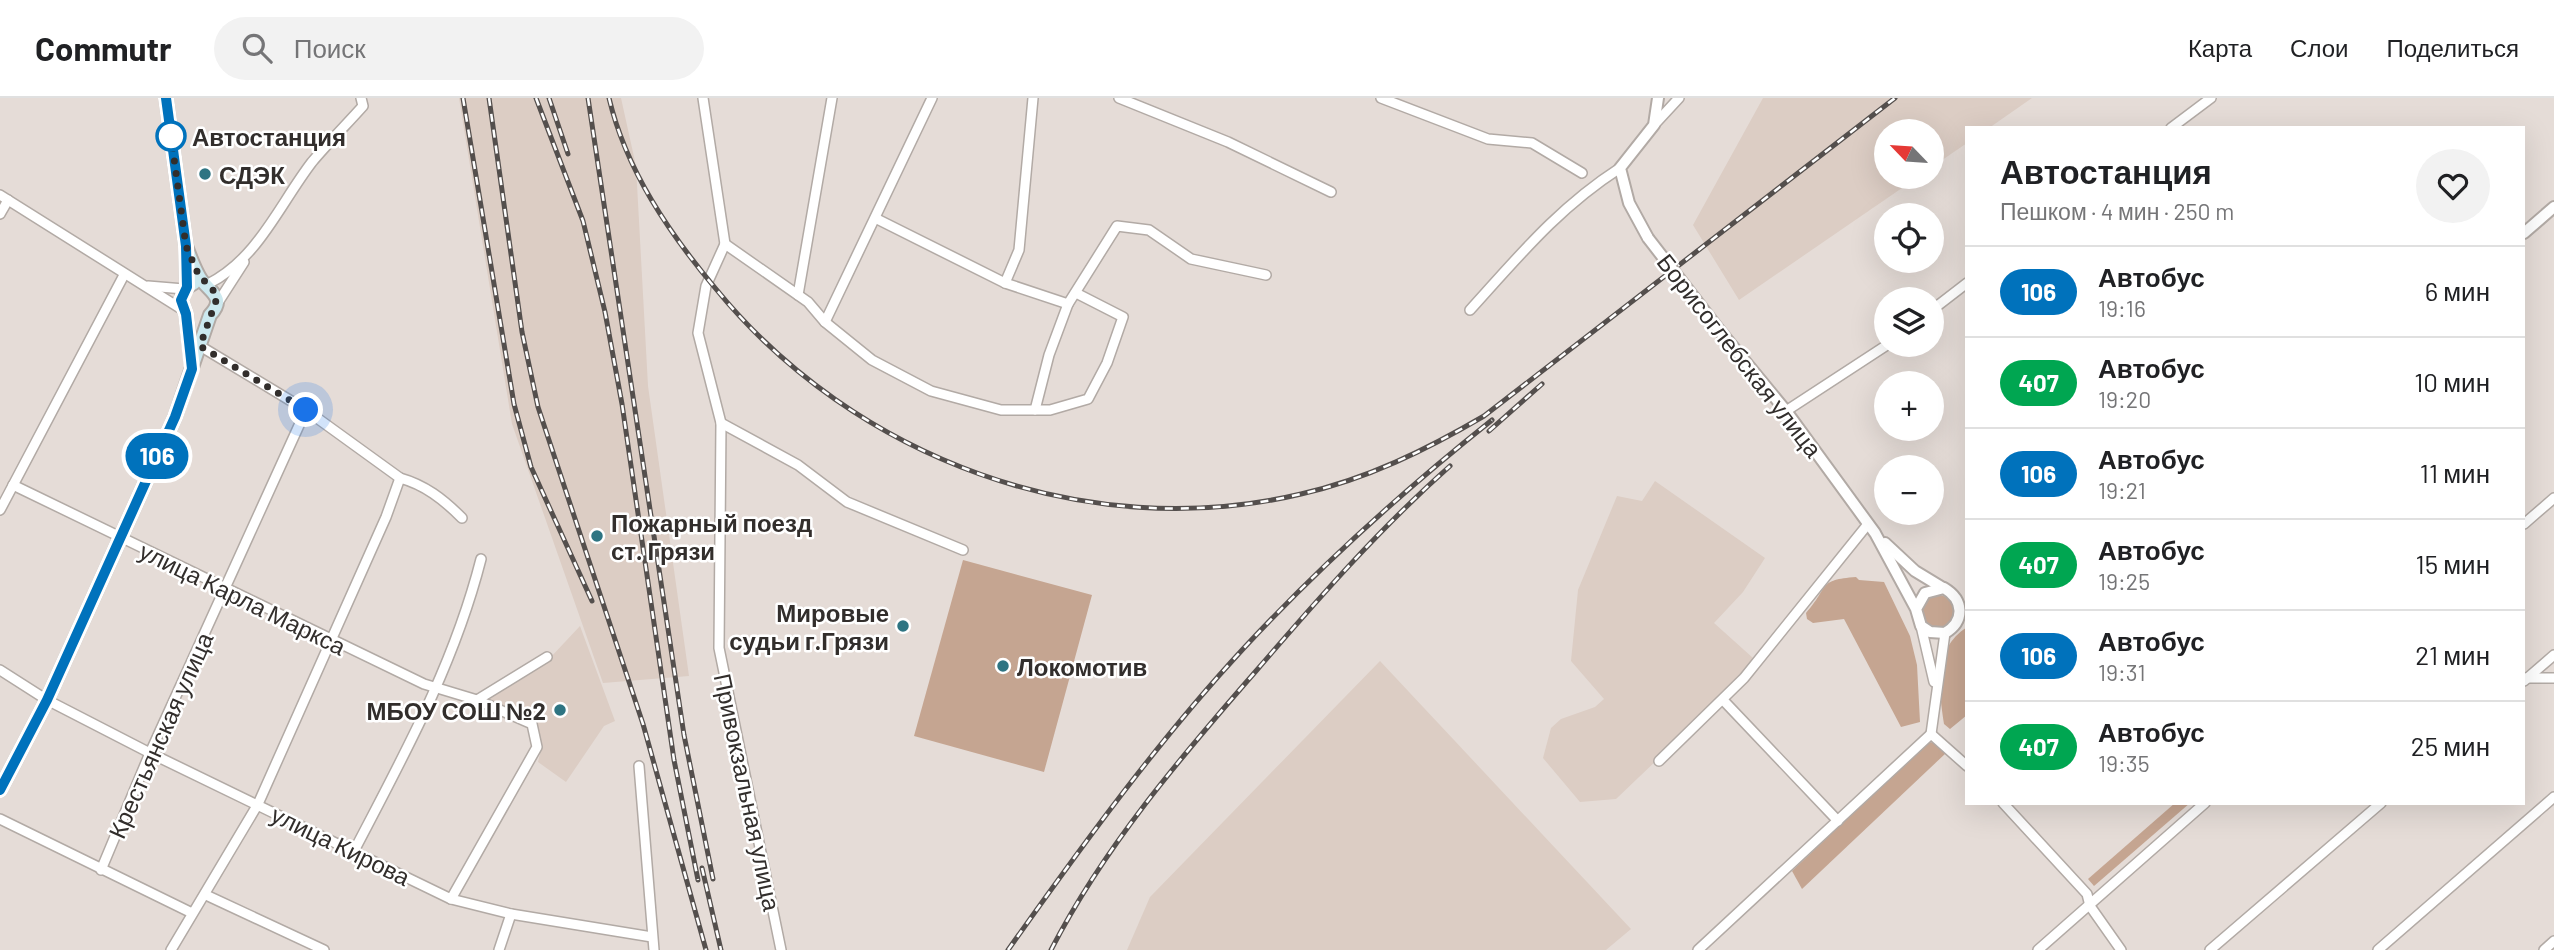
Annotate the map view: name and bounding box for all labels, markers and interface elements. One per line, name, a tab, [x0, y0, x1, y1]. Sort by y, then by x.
search box	[214, 17, 704, 80]
text: Commutr	[35, 28, 172, 68]
icon: search	[238, 29, 276, 67]
text: Поиск	[294, 32, 366, 63]
text: Карта	[2188, 33, 2252, 62]
text: Слои	[2290, 33, 2348, 62]
text: Поделиться	[2386, 33, 2519, 62]
north arrow	[1874, 119, 1944, 189]
map controls	[1874, 119, 1944, 525]
marker: Автостанция	[156, 121, 186, 151]
place label: Автостанция	[192, 122, 346, 151]
button: heart	[2416, 149, 2490, 223]
text: Автостанция	[2000, 151, 2212, 191]
place label: СДЭК	[219, 160, 285, 189]
marker: СДЭК	[197, 166, 213, 182]
text: Пешком · 4 мин · 250 m	[2000, 197, 2234, 225]
button: locate	[1874, 203, 1944, 273]
street label: Борисоглебская улица	[1651, 247, 1829, 463]
text: Автобус	[2098, 261, 2205, 292]
text: 6 мин	[2425, 275, 2490, 306]
text: 106	[2021, 277, 2056, 306]
button: layers	[1874, 287, 1944, 357]
text: 19:16	[2098, 294, 2146, 322]
text: Автобус	[2098, 352, 2205, 383]
text: 10 мин	[2414, 366, 2490, 397]
text: 407	[2018, 368, 2059, 397]
button: +	[1874, 371, 1944, 441]
text: 19:20	[2098, 385, 2151, 413]
your location	[288, 392, 323, 427]
line badge: 106	[117, 433, 197, 479]
text: 106	[139, 441, 175, 470]
text: Автобус	[2098, 443, 2205, 474]
button: −	[1874, 455, 1944, 525]
text: 11 мин	[2420, 457, 2490, 488]
text: 106	[2021, 459, 2056, 488]
text: 19:21	[2098, 476, 2146, 504]
place label: Пожарный поезд ст. Грязи	[611, 508, 812, 565]
marker: Пожарный поезд ст. Грязи	[589, 528, 605, 544]
text: Автобус	[2098, 534, 2205, 565]
street label: улица Карла Маркса	[135, 535, 351, 661]
text: 15 мин	[2416, 548, 2490, 579]
text: 407	[2018, 550, 2059, 579]
text: 19:25	[2098, 567, 2150, 595]
place label: Мировые судьи г.Грязи	[729, 598, 889, 655]
marker: Мировые судьи г.Грязи	[895, 618, 911, 634]
text: Автобус	[2098, 625, 2205, 656]
street label: Крестьянская улица	[101, 627, 219, 843]
text: 21 мин	[2415, 639, 2490, 670]
text: 106	[2021, 641, 2056, 670]
place label: Локомотив	[1017, 652, 1147, 681]
marker: Локомотив	[995, 658, 1011, 674]
text: 19:31	[2098, 658, 2146, 686]
street label: Привокзальная улица	[709, 671, 787, 914]
place label: МБОУ СОШ №2	[366, 696, 546, 725]
marker: МБОУ СОШ №2	[552, 702, 568, 718]
text: Автобус	[2098, 716, 2205, 747]
text: 25 мин	[2411, 730, 2490, 761]
text: 407	[2018, 732, 2059, 761]
text: 19:35	[2098, 749, 2150, 777]
street label: улица Кирова	[267, 799, 416, 891]

